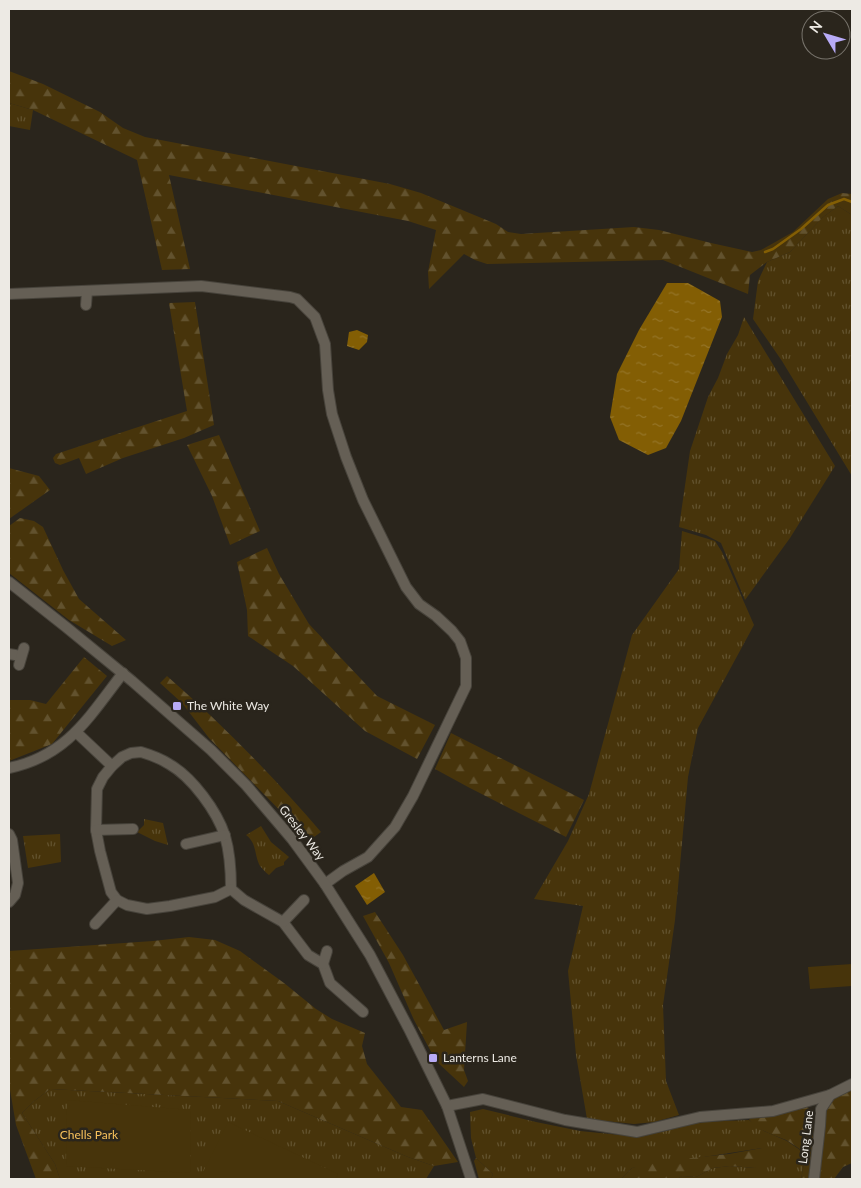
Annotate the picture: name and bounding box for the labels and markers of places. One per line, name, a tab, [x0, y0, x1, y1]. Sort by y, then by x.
place label: The White Way	[187, 698, 270, 713]
marker: The White Way	[171, 700, 183, 712]
place label: Lanterns Lane	[443, 1050, 517, 1065]
marker: Lanterns Lane	[427, 1052, 439, 1064]

